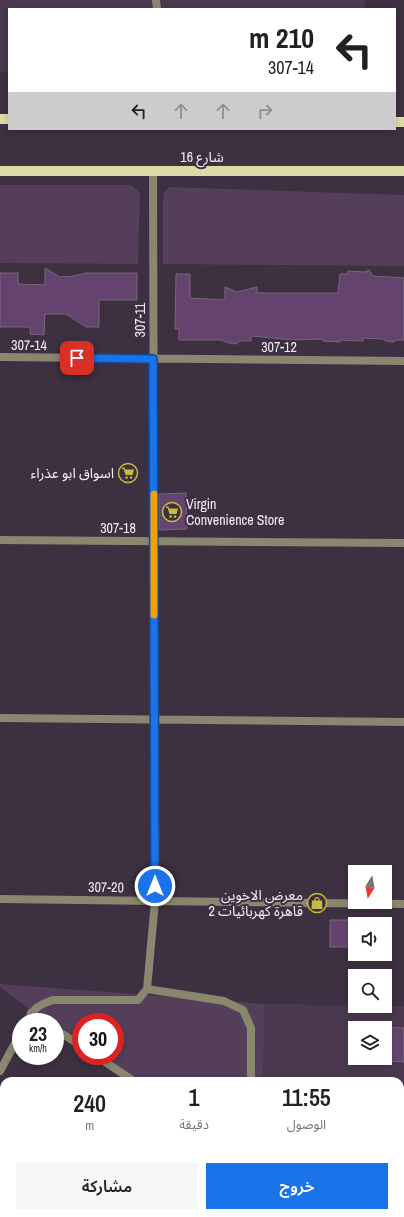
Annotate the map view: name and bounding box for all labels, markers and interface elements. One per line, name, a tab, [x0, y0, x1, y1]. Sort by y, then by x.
text: 210 m	[249, 19, 314, 57]
icon: left	[328, 24, 380, 76]
text: 307-14	[268, 55, 314, 80]
icon: left	[128, 100, 150, 122]
icon: ahead	[170, 100, 192, 122]
icon: ahead	[212, 100, 234, 122]
icon: right	[254, 100, 276, 122]
street label: شارع 16	[180, 148, 224, 168]
street label: 307-11	[131, 302, 149, 337]
street label: 307-14	[11, 336, 48, 354]
street label: 307-12	[261, 338, 297, 356]
pin	[60, 341, 94, 375]
icon: arrive	[66, 347, 88, 369]
supermarket icon: اسواق ابو عذراء	[117, 462, 139, 484]
place label: اسواق ابو عذراء	[30, 464, 114, 482]
place label: Virgin Convenience Store	[186, 495, 284, 529]
supermarket icon: Virgin Convenience Store	[161, 501, 183, 523]
street label: 307-18	[100, 519, 136, 537]
position arrow	[134, 865, 176, 907]
north arrow	[348, 865, 392, 909]
map controls	[348, 865, 392, 1065]
street label: 307-20	[88, 878, 124, 896]
place label: معرض الاخوين قاهرة كهربائيات 2	[208, 886, 303, 920]
shop icon: معرض الاخوين قاهرة كهربائيات 2	[306, 892, 328, 914]
button: sound	[348, 917, 392, 961]
button: search	[348, 969, 392, 1013]
speed limit sign: 30	[72, 1013, 124, 1065]
text: 23	[29, 1020, 47, 1047]
button: layers	[348, 1021, 392, 1065]
text: km/h	[29, 1042, 47, 1055]
text: 1	[189, 1081, 200, 1113]
text: 11:55	[282, 1081, 331, 1113]
text: 240	[73, 1087, 106, 1119]
text: دقيقة	[179, 1116, 209, 1133]
text: الوصول	[287, 1116, 326, 1133]
text: m	[85, 1117, 94, 1134]
button: مشاركة	[16, 1163, 198, 1209]
button: خروج	[206, 1163, 388, 1209]

